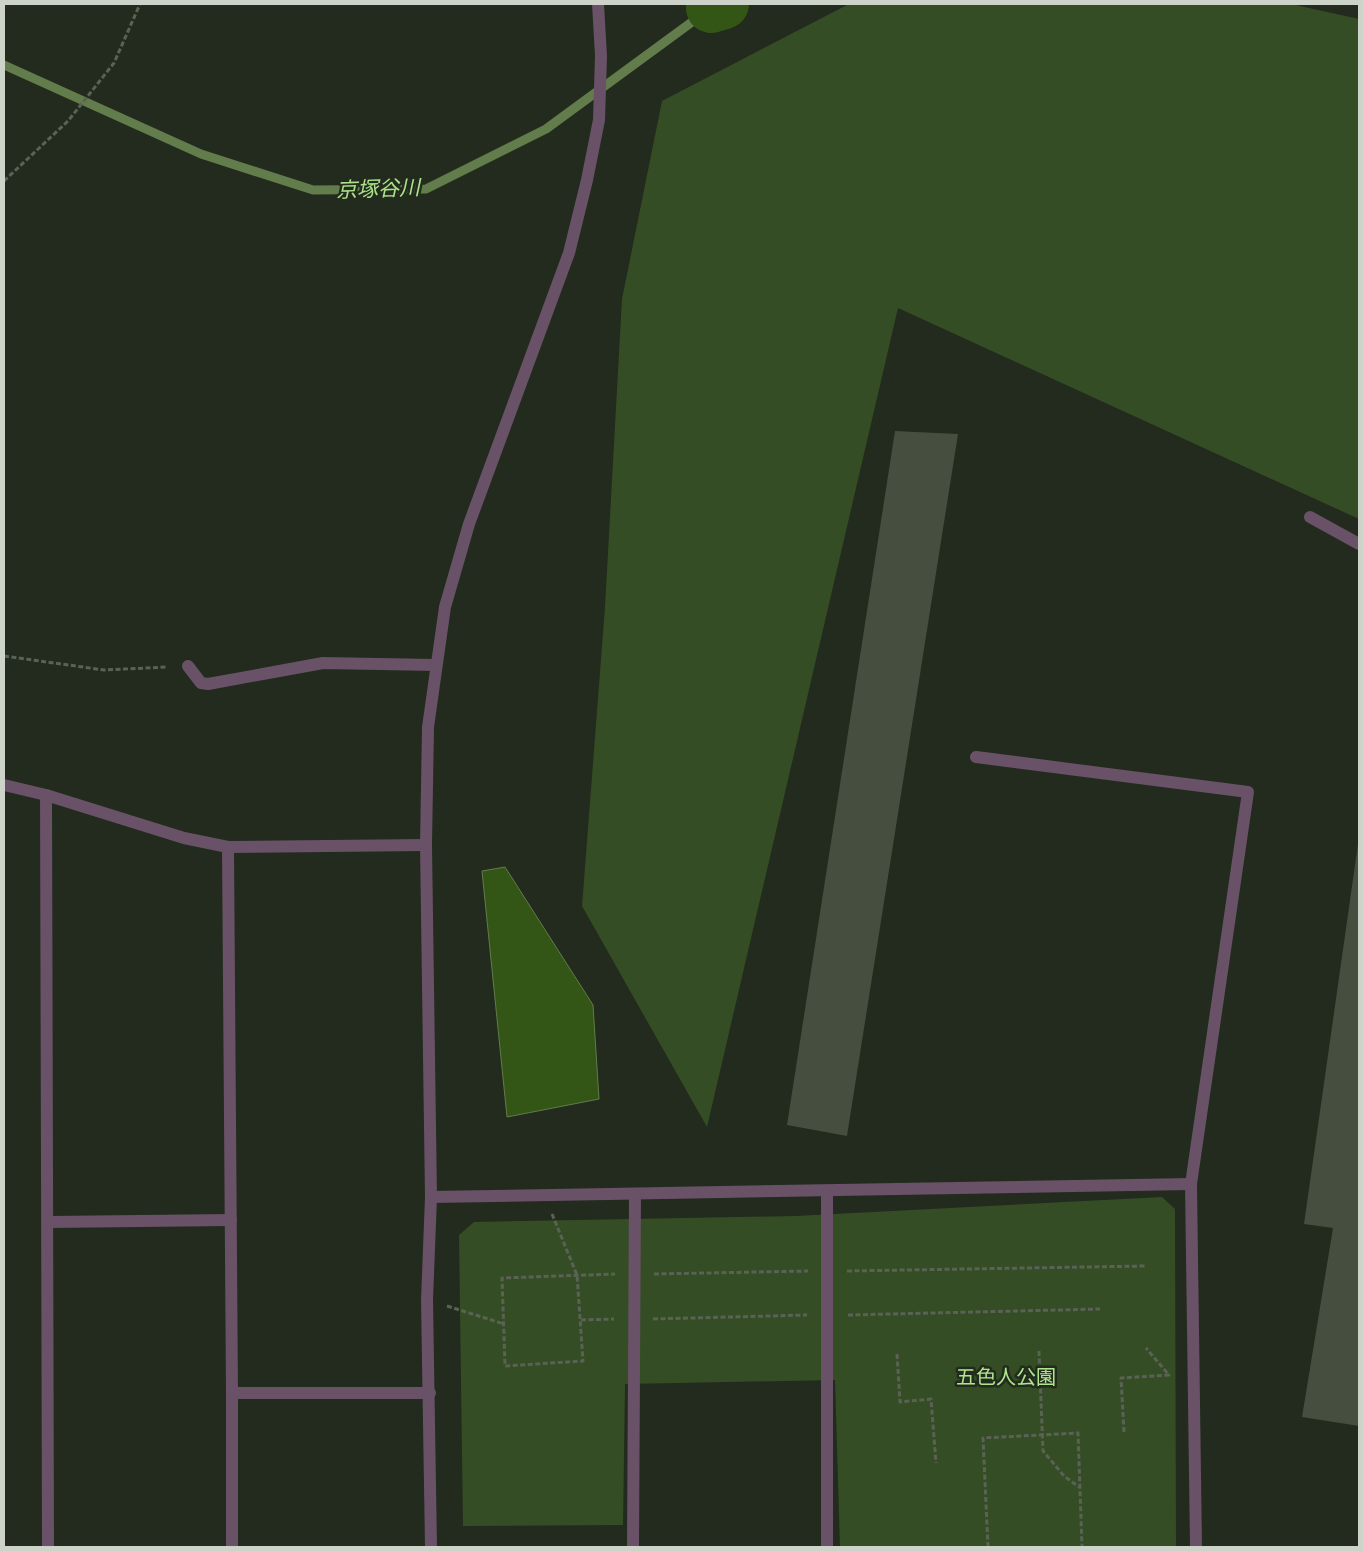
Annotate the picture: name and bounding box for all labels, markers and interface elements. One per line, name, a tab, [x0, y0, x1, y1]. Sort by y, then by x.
water label: 京塚谷川	[336, 176, 422, 201]
park label: 五色人公園	[956, 1367, 1056, 1388]

